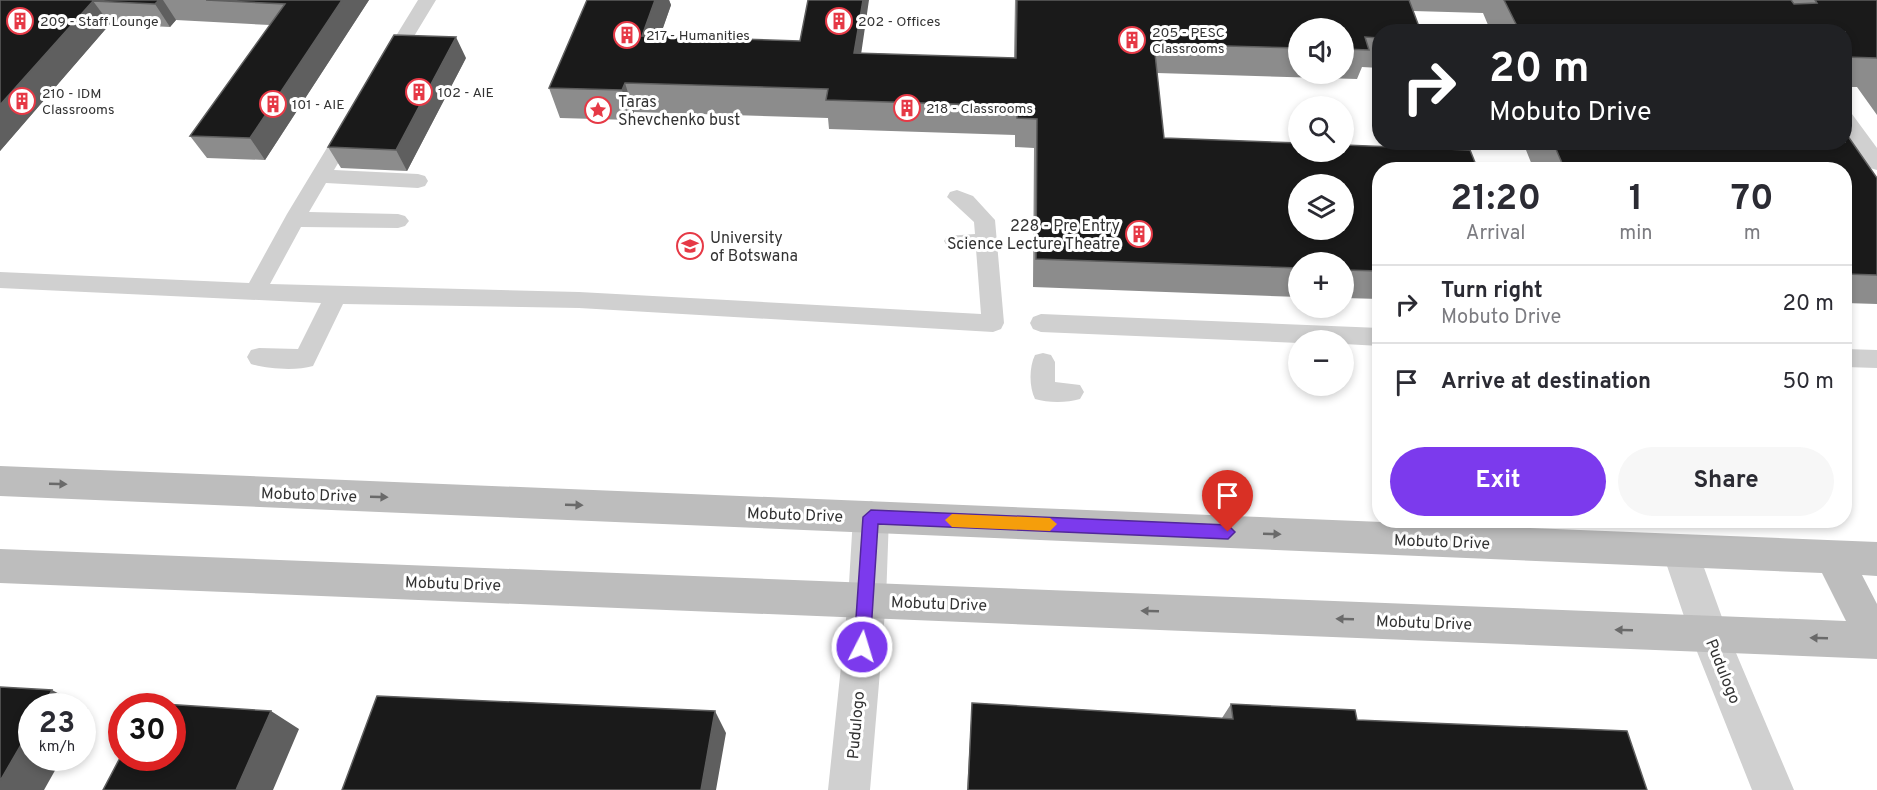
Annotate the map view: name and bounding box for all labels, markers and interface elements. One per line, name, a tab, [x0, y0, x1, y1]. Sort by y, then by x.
building icon: 209 - Staff Lounge	[5, 6, 35, 36]
building icon: 202 - Offices	[824, 6, 854, 36]
place label: 209 - Staff Lounge	[40, 14, 159, 31]
place label: 202 - Offices	[858, 14, 941, 31]
map controls	[1288, 18, 1354, 396]
button: sound	[1288, 18, 1354, 84]
building icon: 217 - Humanities	[612, 20, 642, 50]
building icon: 205 - PESC Classrooms	[1117, 25, 1147, 55]
place label: 205 - PESC Classrooms	[1152, 25, 1225, 58]
place label: 217 - Humanities	[646, 28, 750, 45]
text: 20 m	[1489, 44, 1590, 97]
icon: right	[1390, 48, 1468, 126]
building icon: 102 - AIE	[404, 77, 434, 107]
place label: 102 - AIE	[438, 85, 494, 102]
building icon: 210 - IDM Classrooms	[7, 86, 37, 116]
place label: 210 - IDM Classrooms	[42, 86, 115, 119]
building icon: 101 - AIE	[258, 89, 288, 119]
place label: Taras Shevchenko bust	[618, 93, 740, 131]
building icon: 218 - Classrooms	[892, 93, 922, 123]
place icon: Taras Shevchenko bust	[583, 95, 613, 125]
button: search	[1288, 96, 1354, 162]
text: Mobuto Drive	[1489, 96, 1652, 130]
place label: 101 - AIE	[292, 97, 345, 114]
place label: 218 - Classrooms	[926, 101, 1033, 118]
button: layers	[1288, 174, 1354, 240]
text: 21:20	[1450, 177, 1541, 223]
text: 1	[1629, 177, 1643, 223]
text: 70	[1731, 177, 1774, 223]
place label: 228 - Pre Entry Science Lecture Theatre	[947, 217, 1120, 255]
building icon: 228 - Pre Entry Science Lecture Theatre	[1124, 219, 1154, 249]
text: Arrival	[1466, 221, 1525, 247]
text: min	[1619, 221, 1653, 247]
text: m	[1744, 221, 1761, 247]
place label: University of Botswana	[710, 229, 798, 267]
school or university icon: University of Botswana	[675, 231, 705, 261]
button: +	[1288, 252, 1354, 318]
text: Turn right	[1441, 278, 1543, 305]
icon: right	[1390, 288, 1423, 321]
text: 20 m	[1783, 291, 1834, 318]
text: Mobuto Drive	[1441, 305, 1561, 331]
button: −	[1288, 330, 1354, 396]
icon: arrive	[1390, 366, 1423, 399]
text: Arrive at destination	[1441, 369, 1651, 396]
text: 50 m	[1782, 369, 1834, 396]
button: Exit	[1390, 447, 1606, 516]
button: Share	[1618, 447, 1834, 516]
pin	[1202, 470, 1253, 532]
one-way arrow	[49, 479, 68, 488]
icon: arrive	[1211, 479, 1244, 512]
street label: Mobuto Drive	[260, 484, 357, 508]
one-way arrow	[370, 492, 389, 501]
one-way arrow	[565, 500, 584, 509]
street label: Mobuto Drive	[746, 504, 843, 528]
one-way arrow	[1263, 529, 1282, 538]
street label: Mobuto Drive	[1393, 531, 1490, 555]
street label: Mobutu Drive	[405, 573, 501, 597]
street label: Mobutu Drive	[891, 593, 987, 617]
one-way arrow	[1141, 607, 1160, 616]
street label: Mobutu Drive	[1376, 612, 1472, 636]
one-way arrow	[1335, 614, 1354, 624]
position arrow	[830, 615, 894, 679]
one-way arrow	[1614, 626, 1633, 635]
one-way arrow	[1809, 634, 1828, 643]
street label: Pudulogo	[1700, 636, 1744, 707]
street label: Pudulogo	[844, 690, 870, 760]
speed limit sign: 30	[108, 693, 186, 771]
text: 23	[39, 706, 75, 743]
text: km/h	[39, 738, 75, 757]

